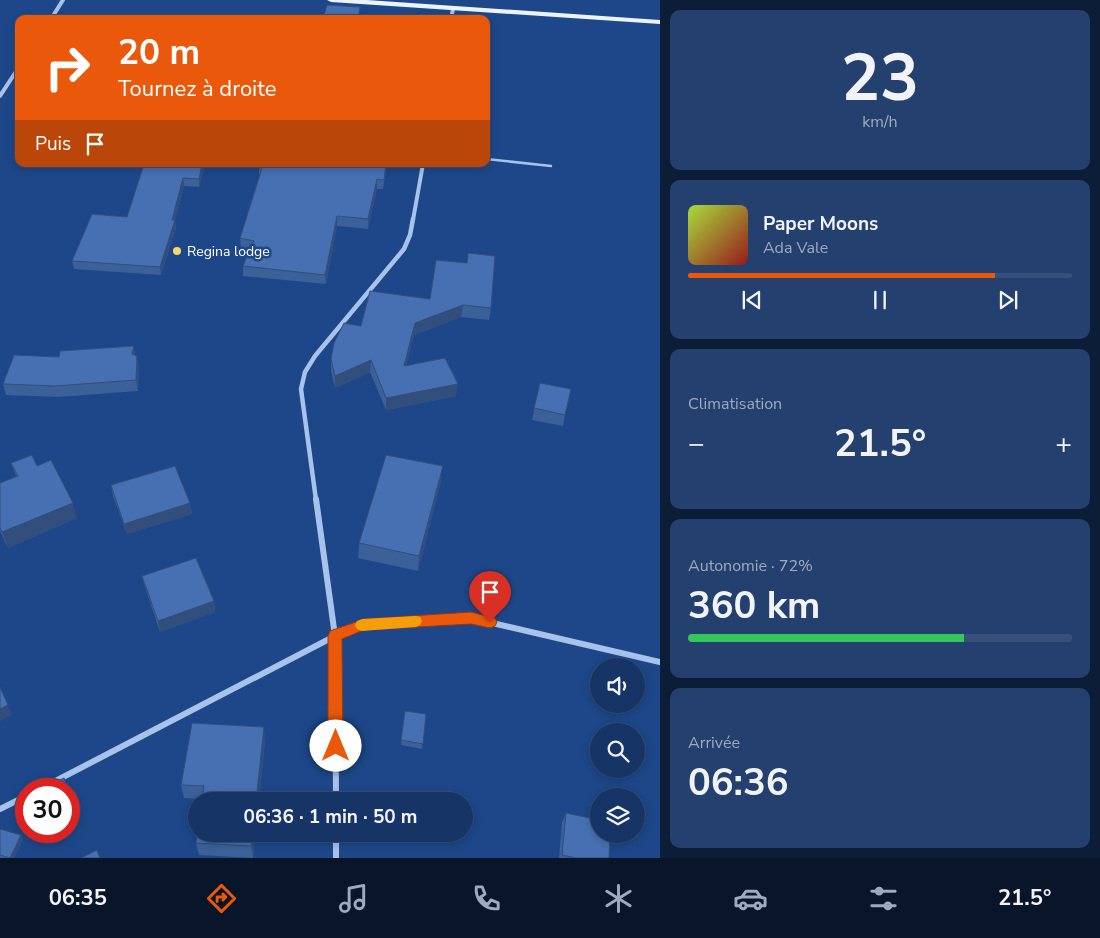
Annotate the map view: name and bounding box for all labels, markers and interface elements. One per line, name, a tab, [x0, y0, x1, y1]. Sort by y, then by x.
text: 20 m	[118, 29, 200, 76]
text: 23	[841, 34, 919, 123]
icon: right	[35, 35, 100, 100]
text: Tournez à droite	[118, 74, 277, 104]
text: km/h	[862, 111, 898, 133]
icon: arrive	[81, 130, 109, 158]
text: Puis	[35, 131, 71, 157]
text: Paper Moons	[763, 211, 878, 237]
text: Ada Vale	[763, 237, 828, 259]
place label: Regina lodge	[187, 242, 270, 261]
marker: Regina lodge	[171, 245, 183, 257]
icon: previous	[738, 286, 766, 314]
icon: pause	[866, 286, 894, 314]
icon: next	[994, 286, 1022, 314]
text: Climatisation	[688, 393, 782, 415]
text: 21.5°	[834, 418, 926, 469]
text: −	[688, 425, 705, 463]
text: +	[1055, 425, 1072, 463]
text: Autonomie · 72%	[688, 555, 813, 577]
pin	[469, 571, 511, 622]
icon: arrive	[476, 578, 504, 606]
text: 360 km	[688, 580, 820, 631]
map controls	[590, 658, 645, 843]
button: sound	[590, 658, 645, 713]
position arrow	[309, 719, 361, 771]
button: search	[590, 723, 645, 778]
text: Arrivée	[688, 732, 740, 754]
text: 06:36	[688, 757, 789, 808]
speed limit sign: 30	[15, 778, 80, 843]
button: layers	[590, 788, 645, 843]
text: 06:36 · 1 min · 50 m	[243, 804, 418, 830]
icon: directions	[204, 881, 239, 916]
icon: music	[336, 881, 371, 916]
icon: phone	[469, 881, 504, 916]
icon: climate	[601, 881, 636, 916]
icon: car	[733, 881, 768, 916]
icon: filters	[866, 881, 901, 916]
text: 06:35	[49, 883, 107, 913]
text: 21.5°	[998, 883, 1051, 913]

